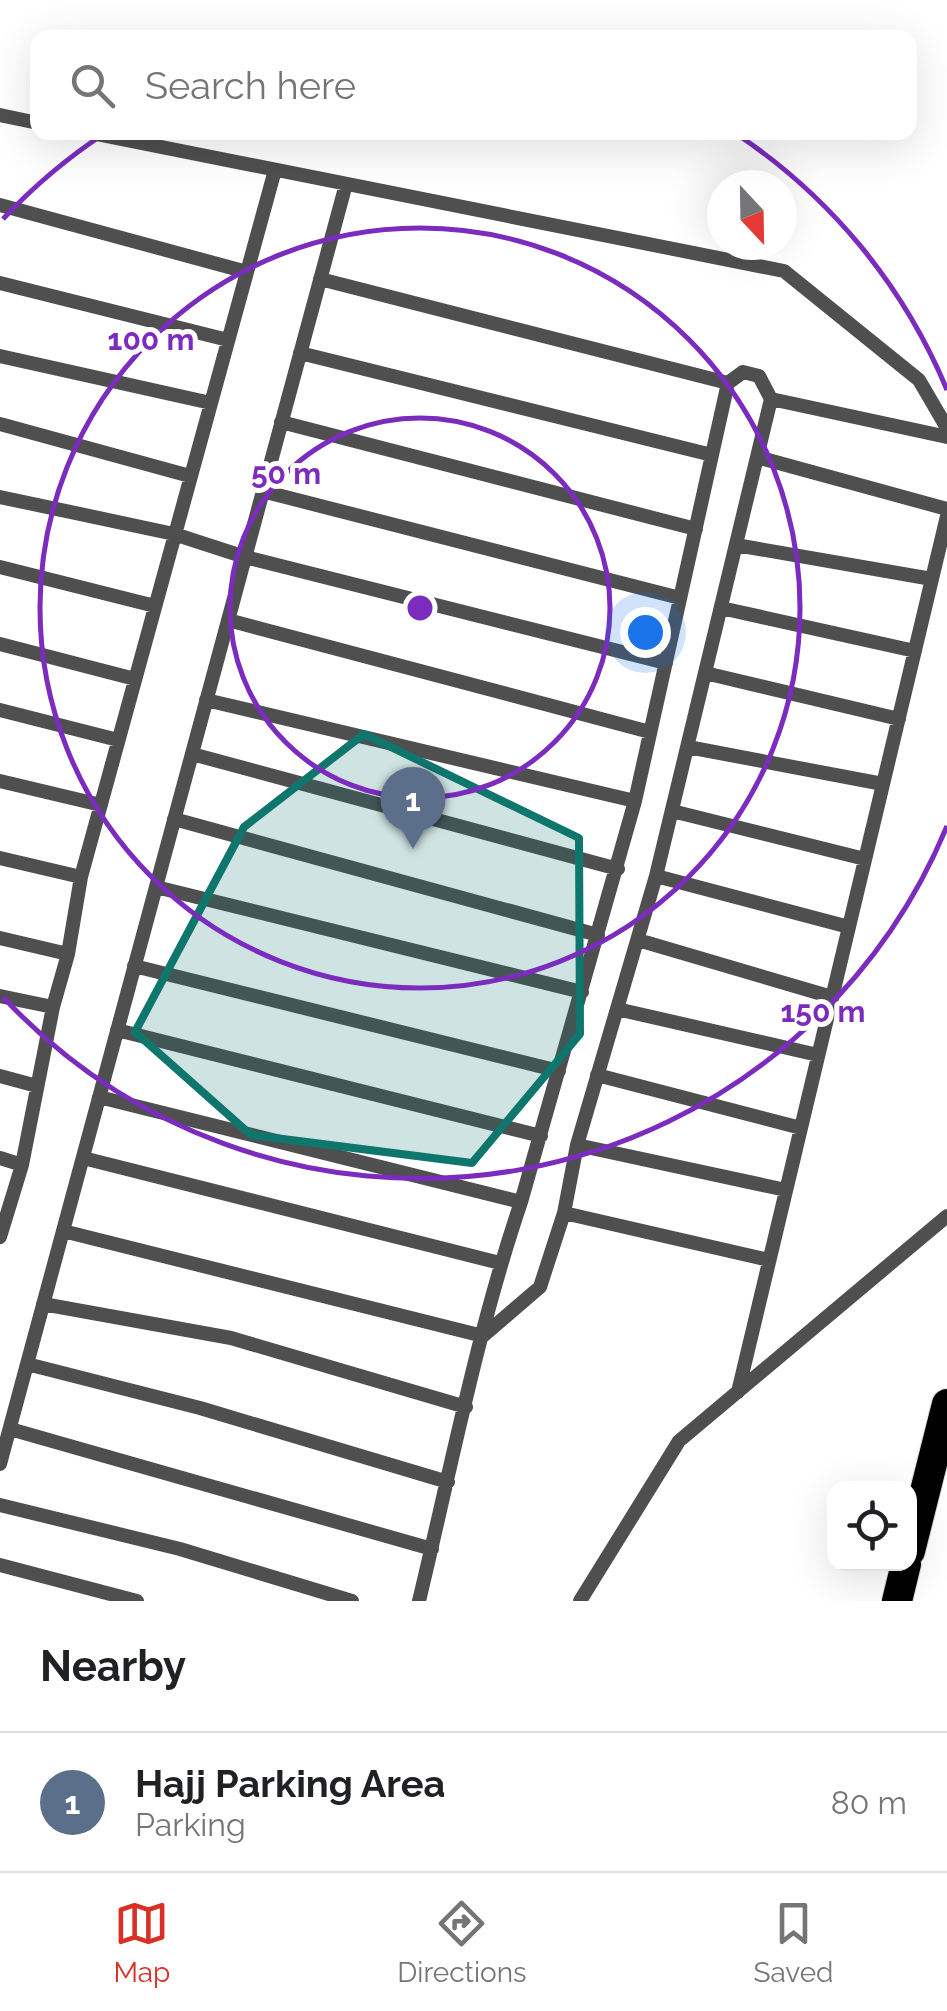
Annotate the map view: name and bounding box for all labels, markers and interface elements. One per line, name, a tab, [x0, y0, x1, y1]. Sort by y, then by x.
search box	[30, 30, 917, 140]
icon: search	[65, 58, 120, 113]
text: Search here	[145, 63, 356, 108]
north arrow	[707, 170, 797, 260]
text: 100 m	[108, 322, 194, 357]
text: 50 m	[251, 456, 321, 491]
centre of rings	[402, 590, 438, 626]
your location	[620, 607, 671, 658]
pin: 1	[380, 766, 446, 849]
text: 150 m	[781, 994, 866, 1029]
map controls	[827, 1481, 917, 1571]
button: locate	[827, 1481, 917, 1571]
text: Nearby	[40, 1642, 186, 1691]
text: Hajj Parking Area	[135, 1761, 445, 1806]
text: 1	[65, 1784, 80, 1821]
text: 80 m	[831, 1784, 907, 1821]
text: Parking	[135, 1806, 246, 1843]
tab: Map	[113, 1896, 170, 1989]
tab: Directions	[397, 1896, 527, 1989]
tab: Saved	[753, 1896, 834, 1989]

